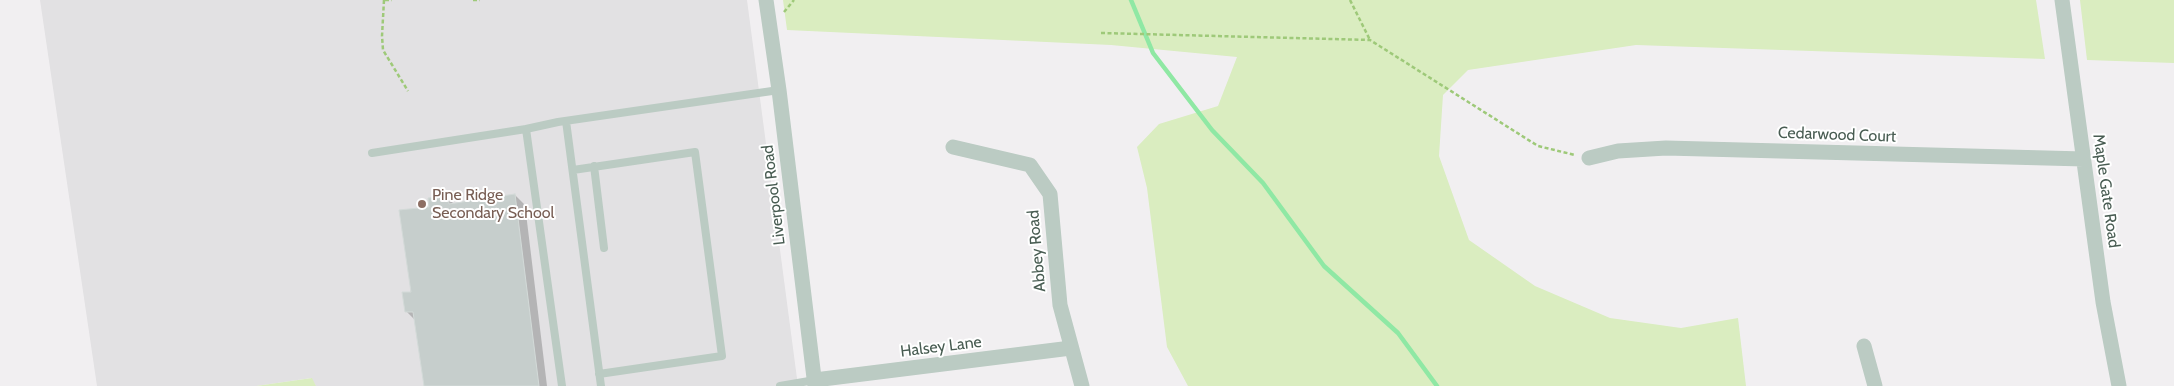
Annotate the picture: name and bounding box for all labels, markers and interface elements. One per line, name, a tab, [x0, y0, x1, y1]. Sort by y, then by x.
street label: Cedarwood Court	[1778, 123, 1896, 147]
street label: Maple Gate Road	[2088, 133, 2124, 249]
street label: Liverpool Road	[758, 144, 790, 246]
place label: Pine Ridge Secondary School	[432, 185, 554, 223]
marker: Pine Ridge Secondary School	[416, 198, 428, 210]
street label: Abbey Road	[1024, 209, 1050, 293]
street label: Halsey Lane	[899, 332, 983, 362]

